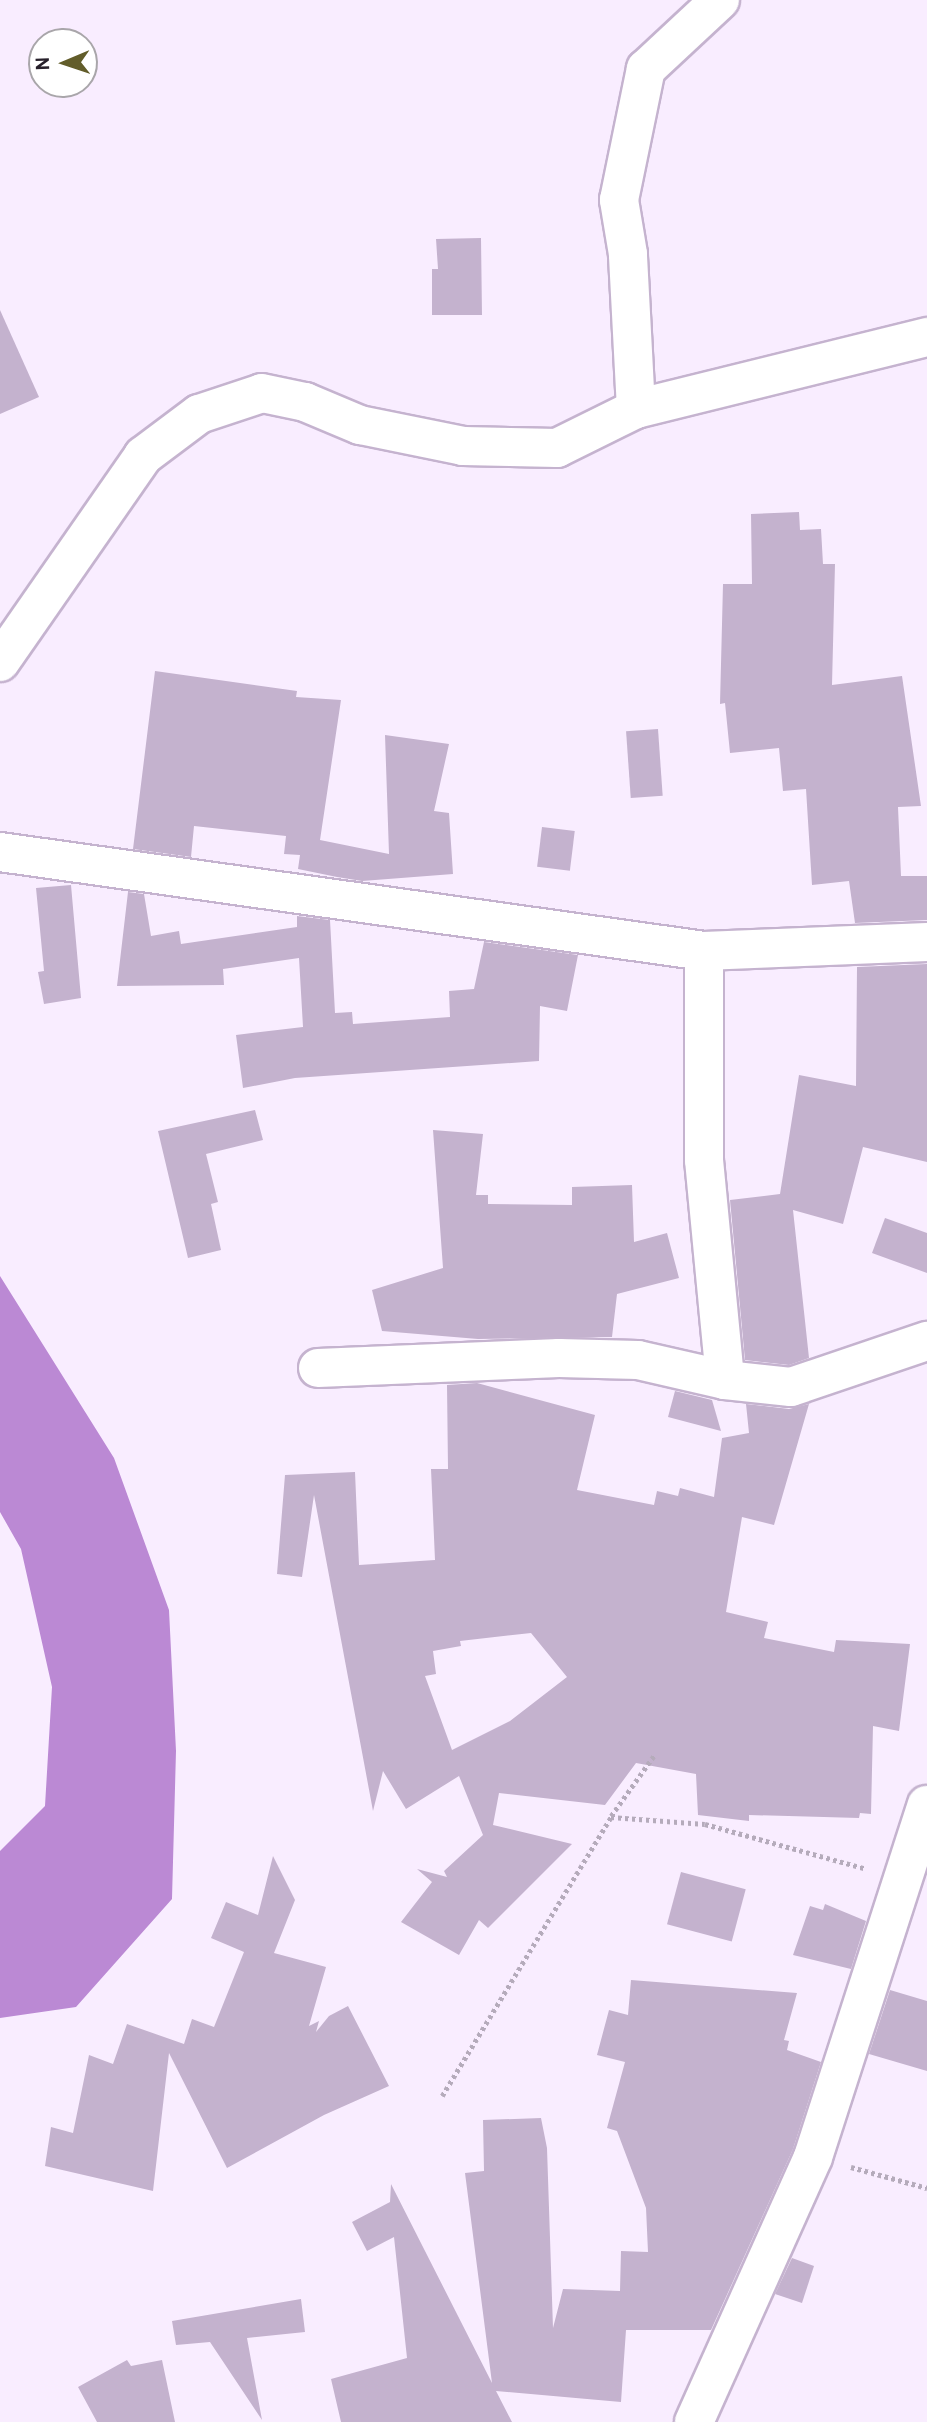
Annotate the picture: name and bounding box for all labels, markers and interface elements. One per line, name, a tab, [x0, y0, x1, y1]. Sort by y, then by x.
north arrow	[28, 28, 98, 98]
text: N	[32, 56, 56, 71]

